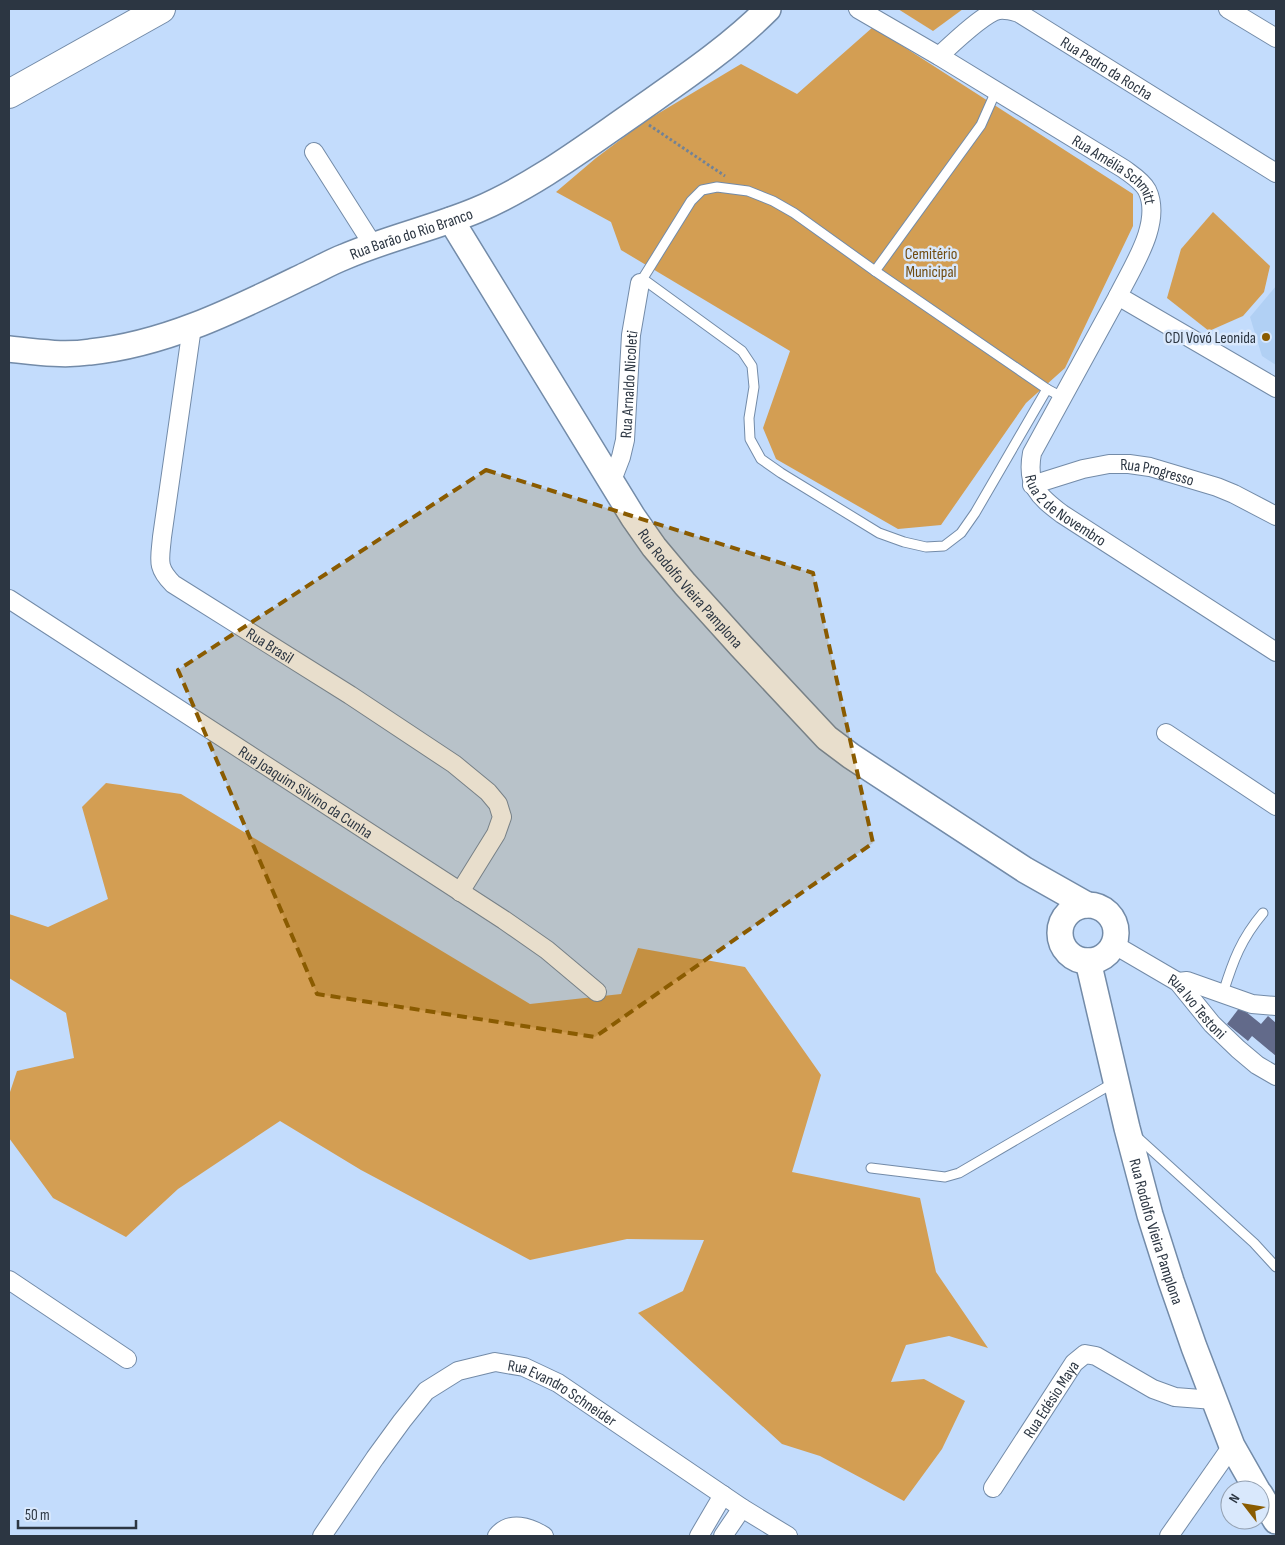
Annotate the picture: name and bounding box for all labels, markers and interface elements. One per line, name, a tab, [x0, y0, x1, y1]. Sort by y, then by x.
street label: Rua Pedro da Rocha	[1057, 33, 1156, 105]
street label: Rua Amélia Schmitt	[1068, 131, 1159, 206]
street label: Rua Barão do Rio Branco	[347, 205, 476, 265]
park label: Cemitério Municipal	[905, 245, 957, 282]
street label: Rua Arnaldo Nicoleti	[617, 329, 643, 439]
place label: CDI Vovó Leonida	[1165, 329, 1256, 348]
marker: CDI Vovó Leonida	[1260, 331, 1272, 343]
street label: Rua Progresso	[1120, 456, 1196, 491]
street label: Rua 2 de Novembro	[1020, 473, 1109, 551]
street label: Rua Rodolfo Vieira Pamplona	[633, 525, 746, 653]
street label: Rua Brasil	[242, 624, 297, 668]
street label: Rua Joaquim Silvino da Cunha	[235, 743, 376, 843]
street label: Rua Ivo Testoni	[1164, 970, 1230, 1044]
street label: Rua Rodolfo Vieira Pamplona	[1124, 1157, 1186, 1307]
street label: Rua Evandro Schneider	[506, 1356, 620, 1431]
street label: Rua Edésio Maya	[1020, 1358, 1084, 1442]
north arrow	[1220, 1480, 1270, 1530]
text: N	[1225, 1491, 1243, 1506]
scale bar	[18, 1498, 135, 1530]
text: 50 m	[25, 1506, 50, 1525]

